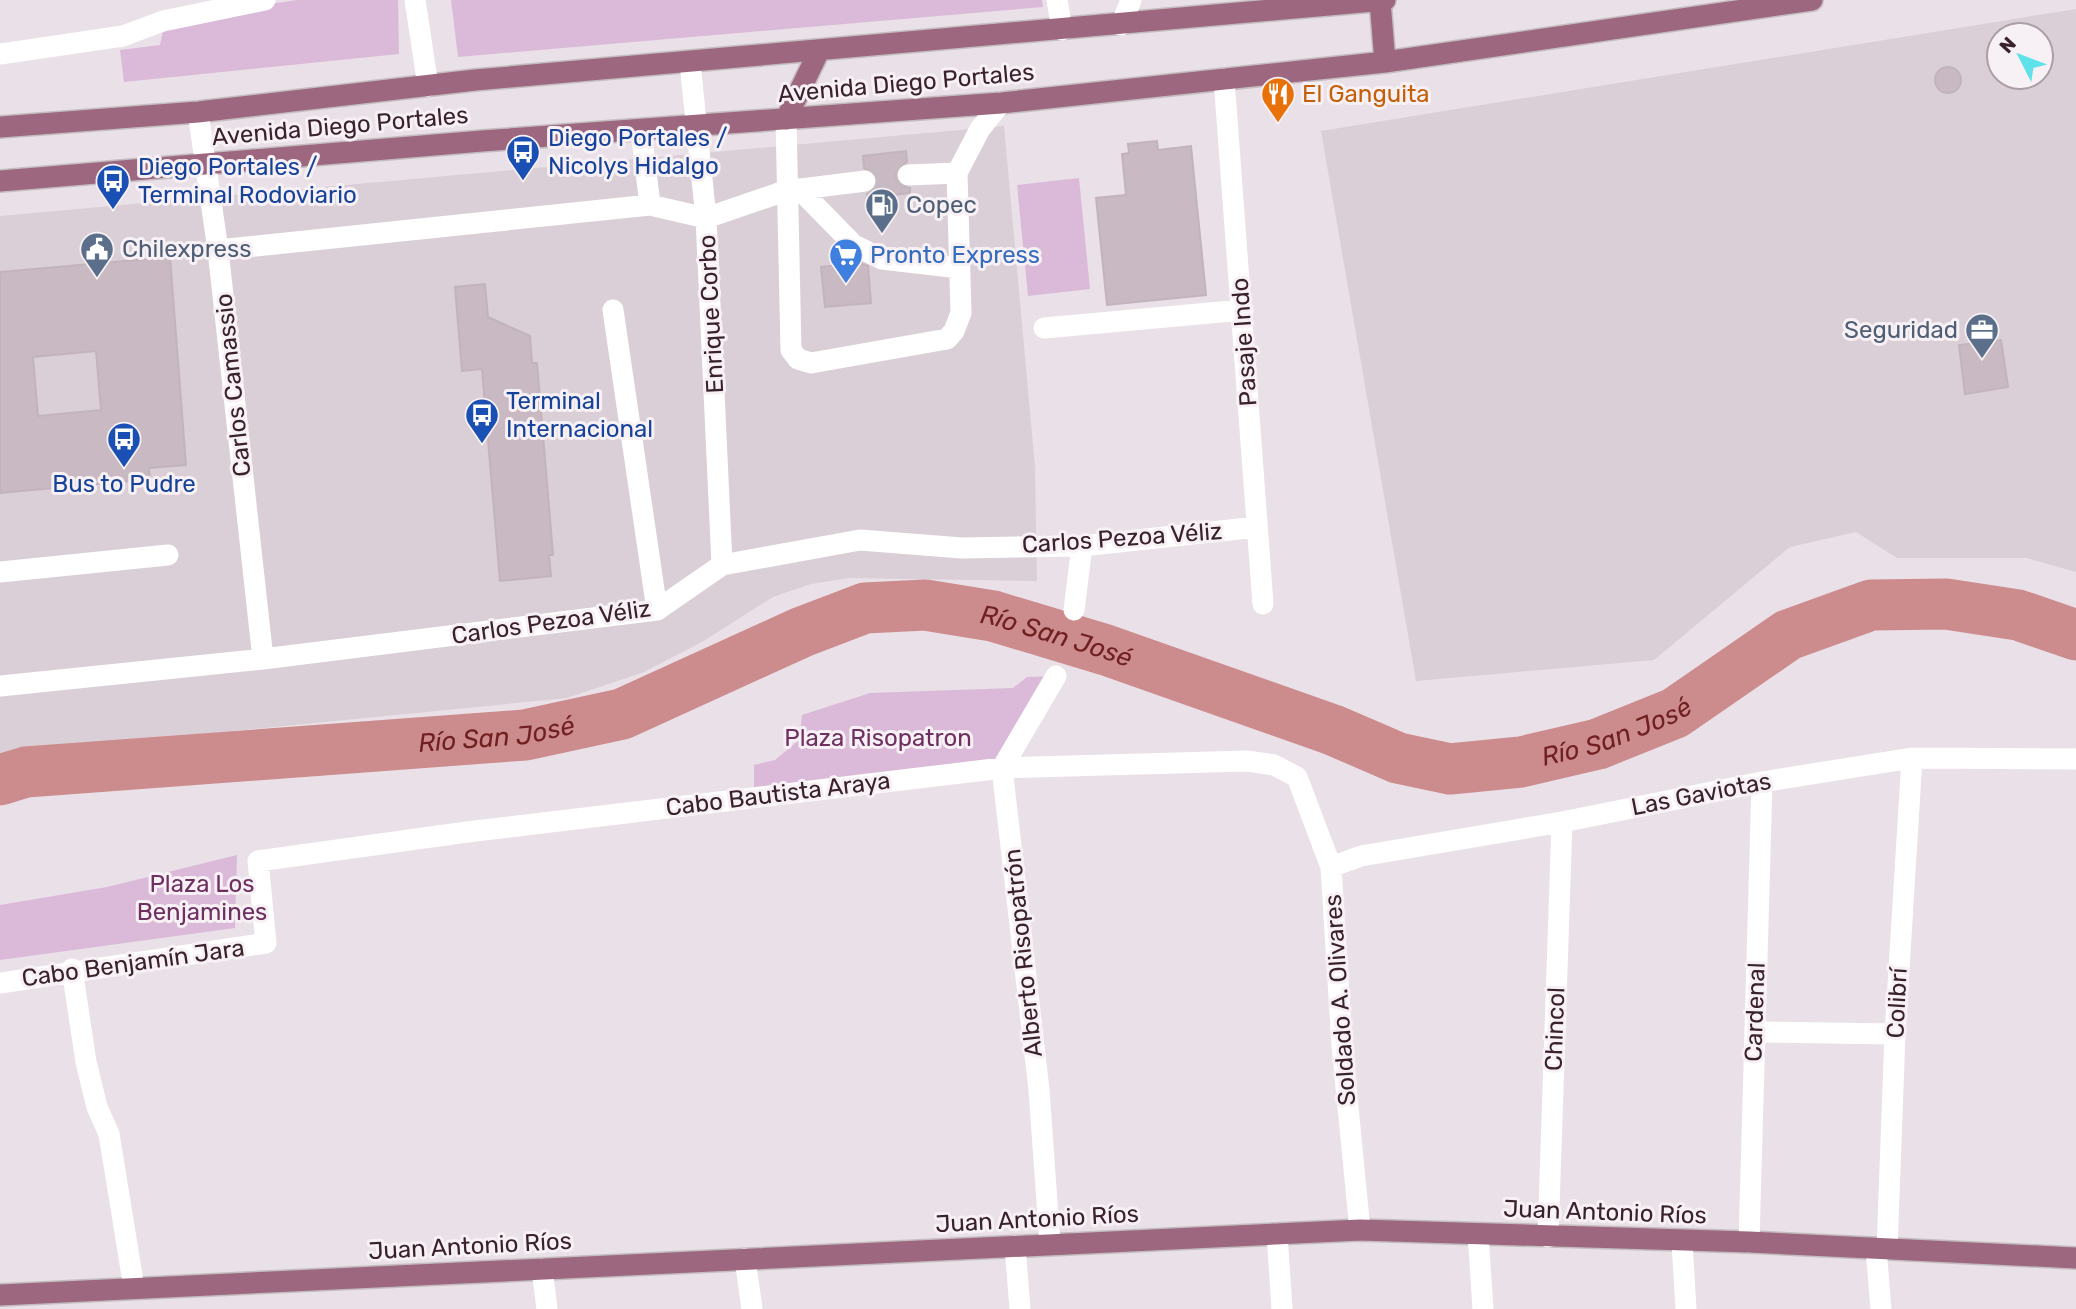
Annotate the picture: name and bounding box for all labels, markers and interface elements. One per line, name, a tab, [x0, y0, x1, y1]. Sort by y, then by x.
north arrow	[1985, 21, 2055, 91]
text: N	[1995, 32, 2021, 58]
street label: Avenida Diego Portales	[777, 58, 1035, 108]
restaurant icon: El Ganguita	[1259, 75, 1297, 124]
place label: El Ganguita	[1302, 80, 1430, 108]
street label: Avenida Diego Portales	[211, 101, 469, 151]
place label: Diego Portales / Nicolys Hidalgo	[548, 124, 728, 180]
bus stop icon: Diego Portales / Nicolys Hidalgo	[504, 133, 542, 182]
place label: Diego Portales / Terminal Rodoviario	[138, 153, 357, 209]
bus stop icon: Diego Portales / Terminal Rodoviario	[94, 162, 132, 211]
fuel station icon: Copec	[863, 186, 901, 235]
place label: Copec	[906, 191, 977, 219]
public building icon: Chilexpress	[78, 230, 116, 279]
street label: Enrique Corbo	[693, 234, 729, 394]
place label: Chilexpress	[122, 235, 251, 263]
supermarket icon: Pronto Express	[827, 236, 865, 285]
place label: Pronto Express	[870, 241, 1040, 269]
street label: Pasaje Indo	[1226, 277, 1262, 407]
street label: Carlos Camassio	[209, 292, 257, 478]
office icon: Seguridad	[1963, 311, 2001, 360]
place label: Seguridad	[1844, 316, 1958, 344]
place label: Terminal Internacional	[506, 387, 653, 443]
bus stop icon: Terminal Internacional	[463, 396, 501, 445]
bus stop icon: Bus to Pudre	[105, 420, 143, 469]
place label: Bus to Pudre	[52, 470, 196, 498]
street label: Carlos Pezoa Véliz	[1021, 517, 1223, 559]
street label: Carlos Pezoa Véliz	[450, 594, 652, 650]
water label: Río San José	[978, 599, 1137, 674]
water label: Río San José	[1538, 691, 1698, 773]
water label: Río San José	[417, 710, 578, 759]
park label: Plaza Risopatron	[784, 724, 972, 752]
street label: Cabo Bautista Araya	[664, 766, 892, 822]
street label: Las Gaviotas	[1629, 767, 1773, 821]
street label: Alberto Risopatrón	[998, 847, 1048, 1059]
park label: Plaza Los Benjamines	[137, 870, 267, 926]
street label: Soldado A. Olivares	[1319, 893, 1361, 1107]
street label: Cabo Benjamín Jara	[20, 934, 246, 992]
street label: Cardenal	[1739, 962, 1771, 1062]
street label: Colibrí	[1881, 966, 1913, 1039]
street label: Chincol	[1540, 987, 1570, 1071]
street label: Juan Antonio Ríos	[1503, 1194, 1707, 1230]
street label: Juan Antonio Ríos	[935, 1200, 1139, 1238]
street label: Juan Antonio Ríos	[368, 1227, 572, 1265]

